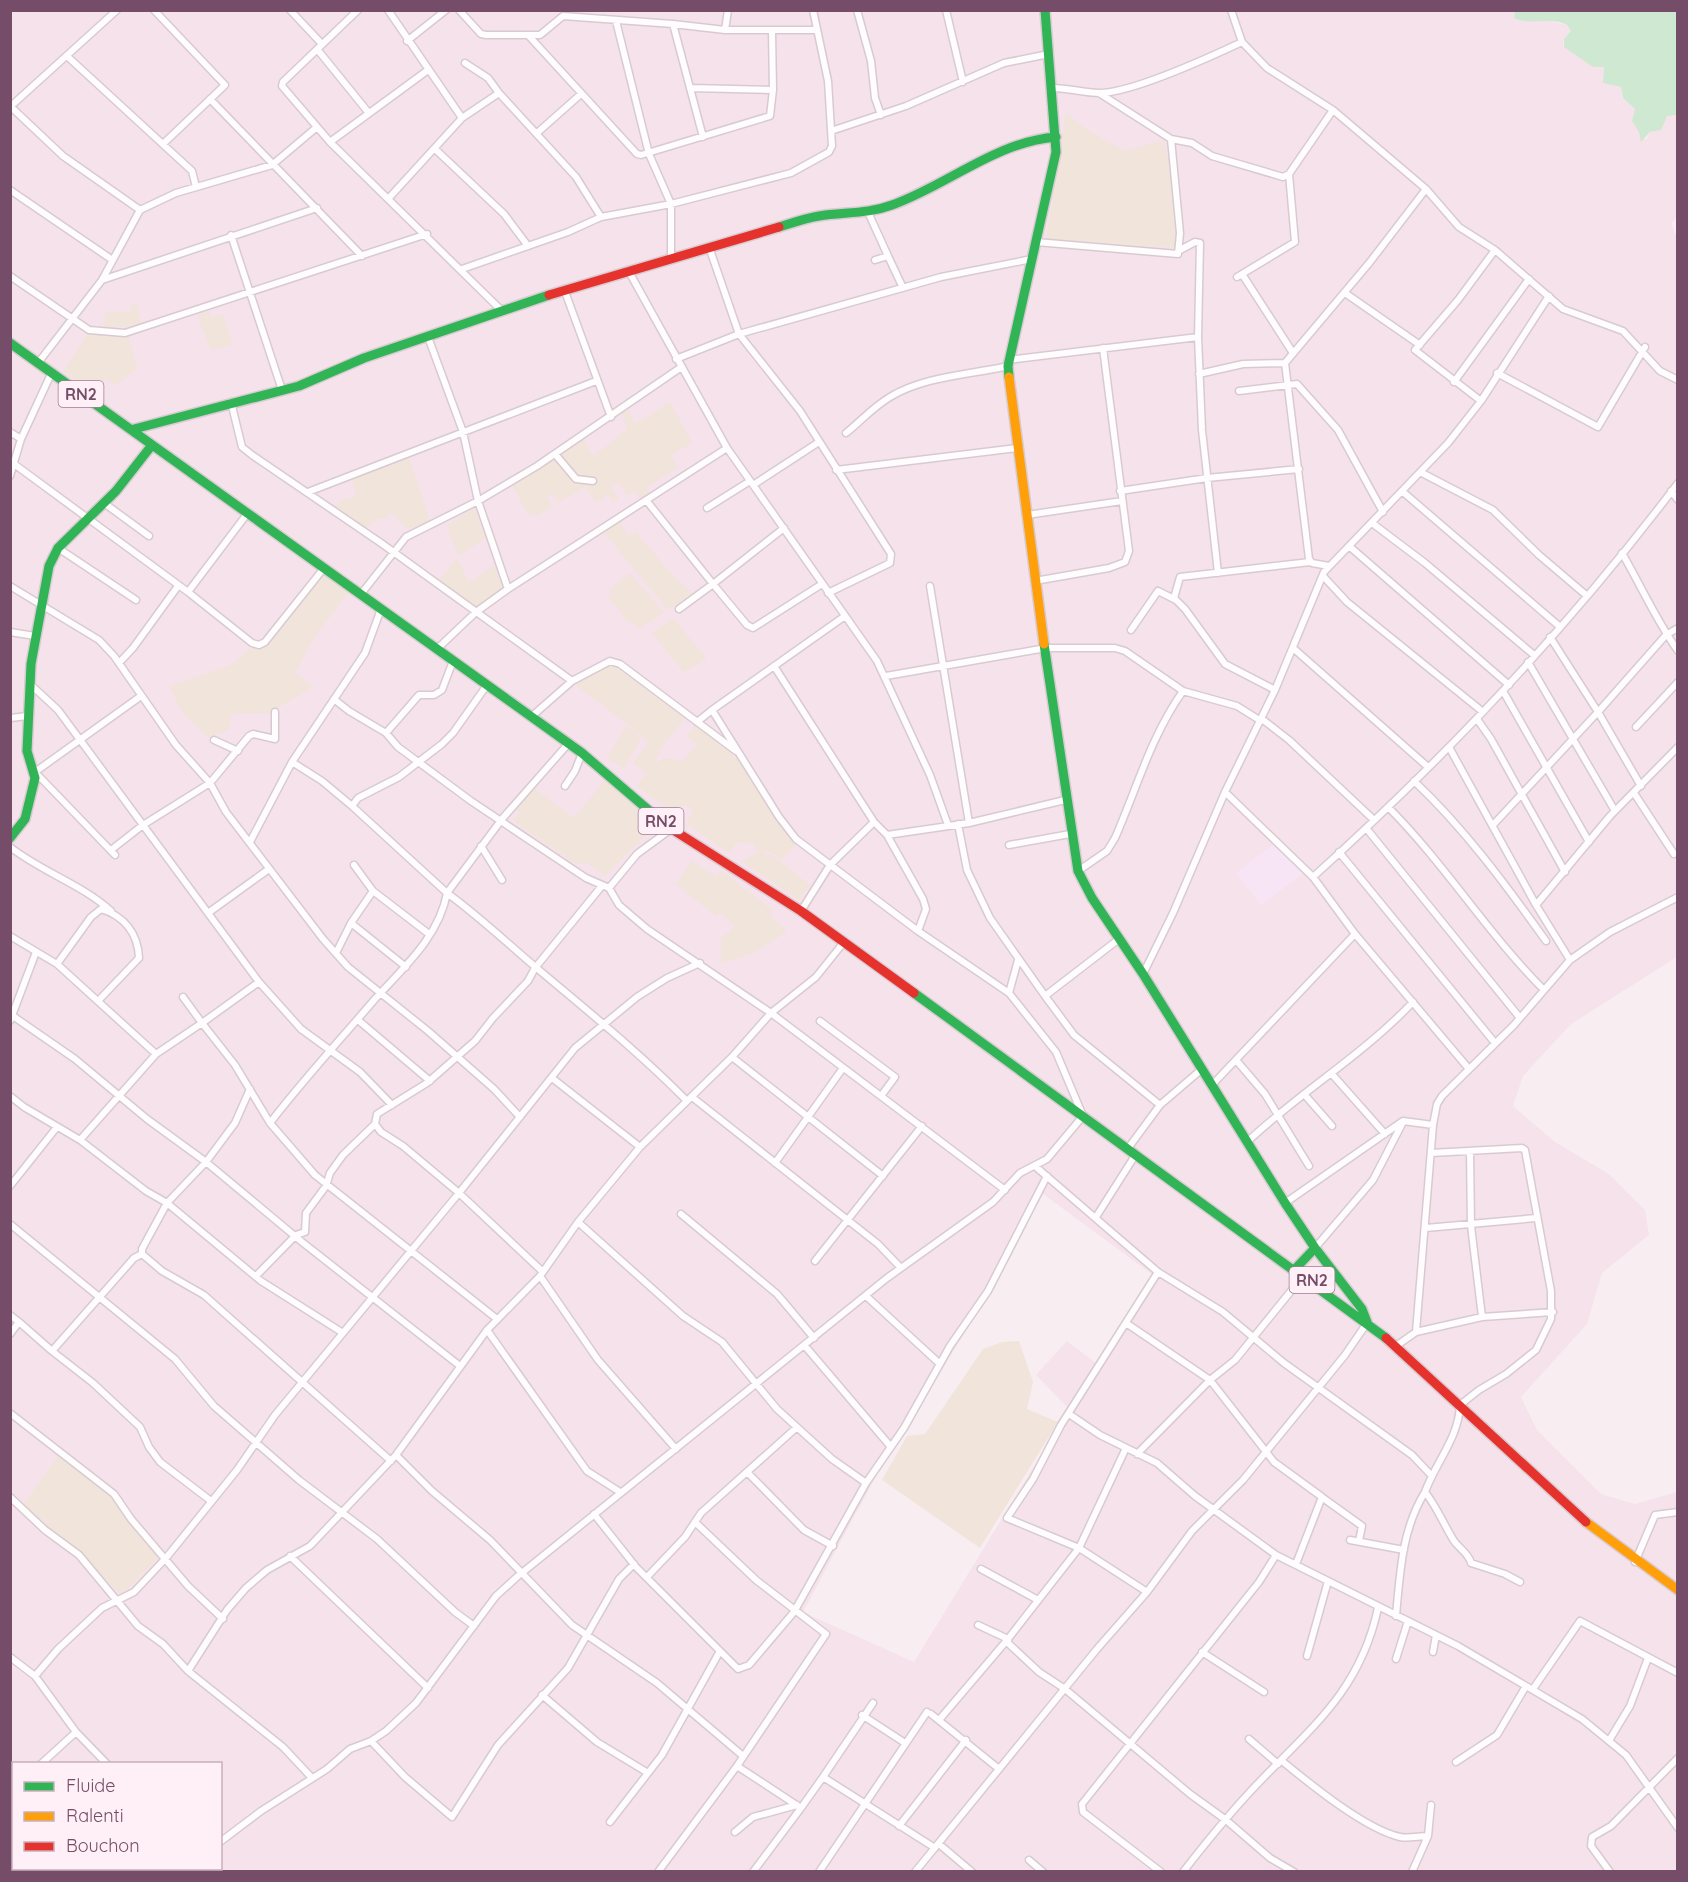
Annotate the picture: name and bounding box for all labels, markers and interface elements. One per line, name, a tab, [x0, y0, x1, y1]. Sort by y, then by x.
road number: RN2	[58, 381, 104, 407]
road number: RN2	[638, 808, 684, 834]
road number: RN2	[1290, 1267, 1334, 1293]
legend	[12, 1762, 222, 1870]
text: Fluide	[66, 1774, 115, 1797]
text: Ralenti	[66, 1804, 124, 1827]
text: Bouchon	[66, 1834, 140, 1857]

